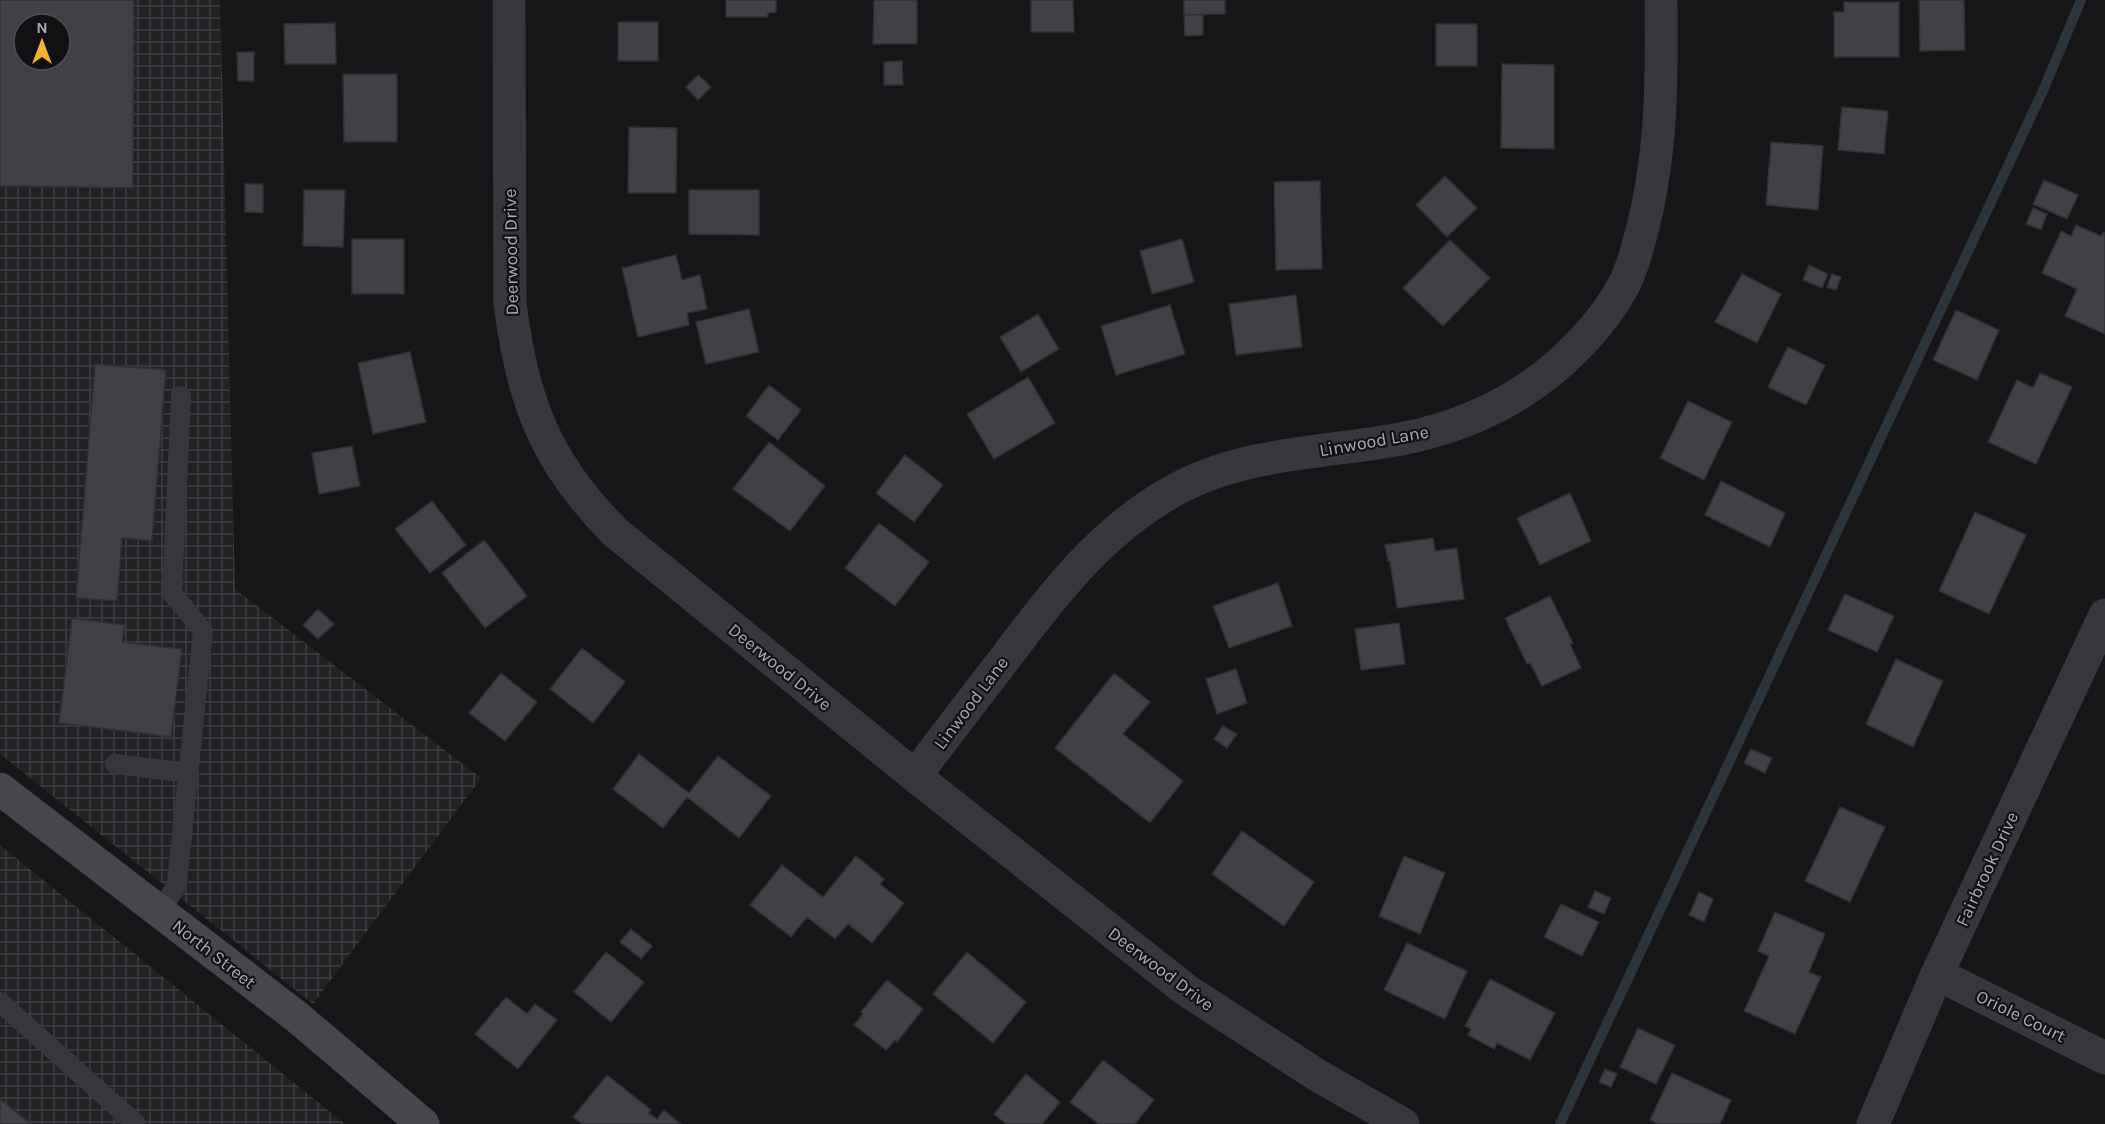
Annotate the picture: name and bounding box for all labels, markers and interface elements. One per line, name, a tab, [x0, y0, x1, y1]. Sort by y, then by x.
north arrow	[12, 12, 72, 72]
text: N	[36, 18, 48, 37]
street label: Deerwood Drive	[499, 189, 523, 315]
street label: Linwood Lane	[1318, 421, 1430, 461]
street label: Deerwood Drive	[724, 619, 836, 715]
street label: Linwood Lane	[929, 652, 1013, 754]
street label: Fairbrook Drive	[1951, 808, 2023, 930]
street label: North Street	[168, 915, 260, 994]
street label: Deerwood Drive	[1104, 922, 1218, 1016]
street label: Oriole Court	[1973, 985, 2070, 1047]

